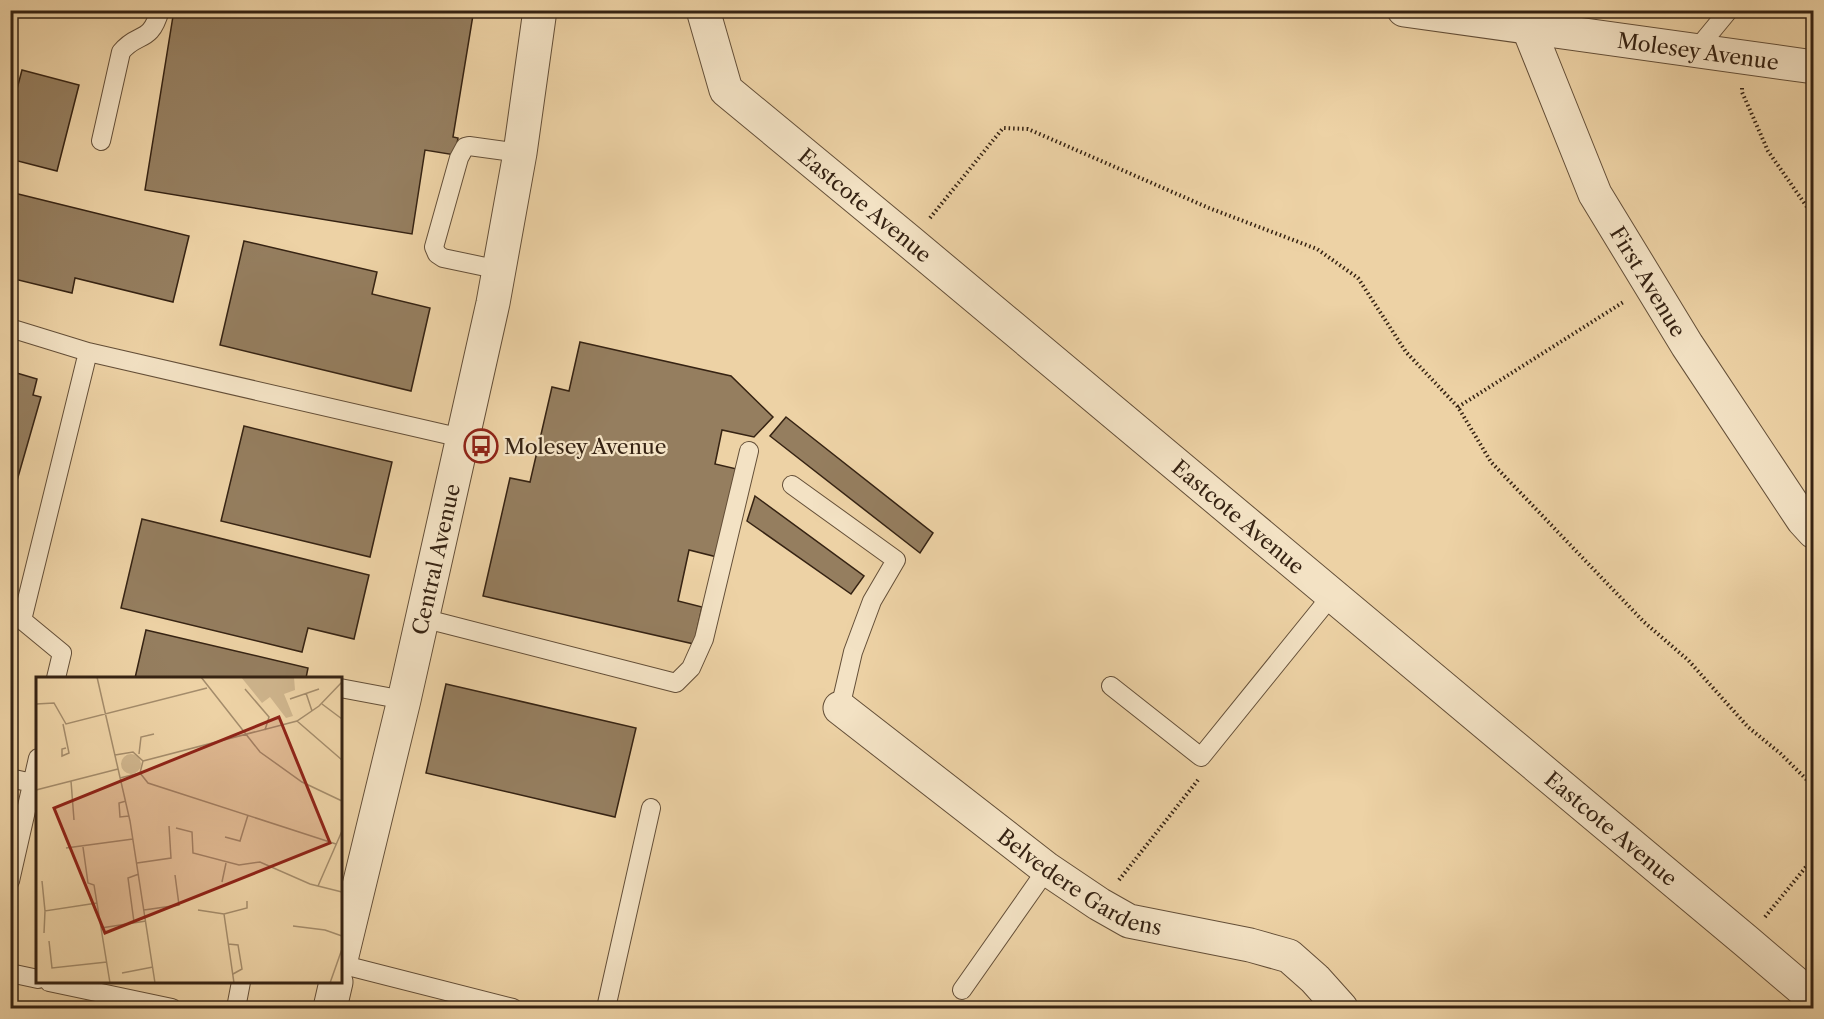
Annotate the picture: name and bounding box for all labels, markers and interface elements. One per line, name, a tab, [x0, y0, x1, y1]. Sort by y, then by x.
street label: Molesey Avenue	[1616, 27, 1780, 74]
street label: Eastcote Avenue	[794, 143, 937, 267]
street label: First Avenue	[1605, 222, 1691, 341]
bus stop icon: Molesey Avenue	[463, 428, 499, 464]
place label: Molesey Avenue	[504, 434, 666, 459]
street label: Eastcote Avenue	[1167, 454, 1310, 579]
street label: Central Avenue	[407, 481, 465, 637]
inset map	[36, 677, 342, 983]
street label: Eastcote Avenue	[1540, 766, 1682, 891]
street label: Belvedere Gardens	[993, 823, 1164, 940]

